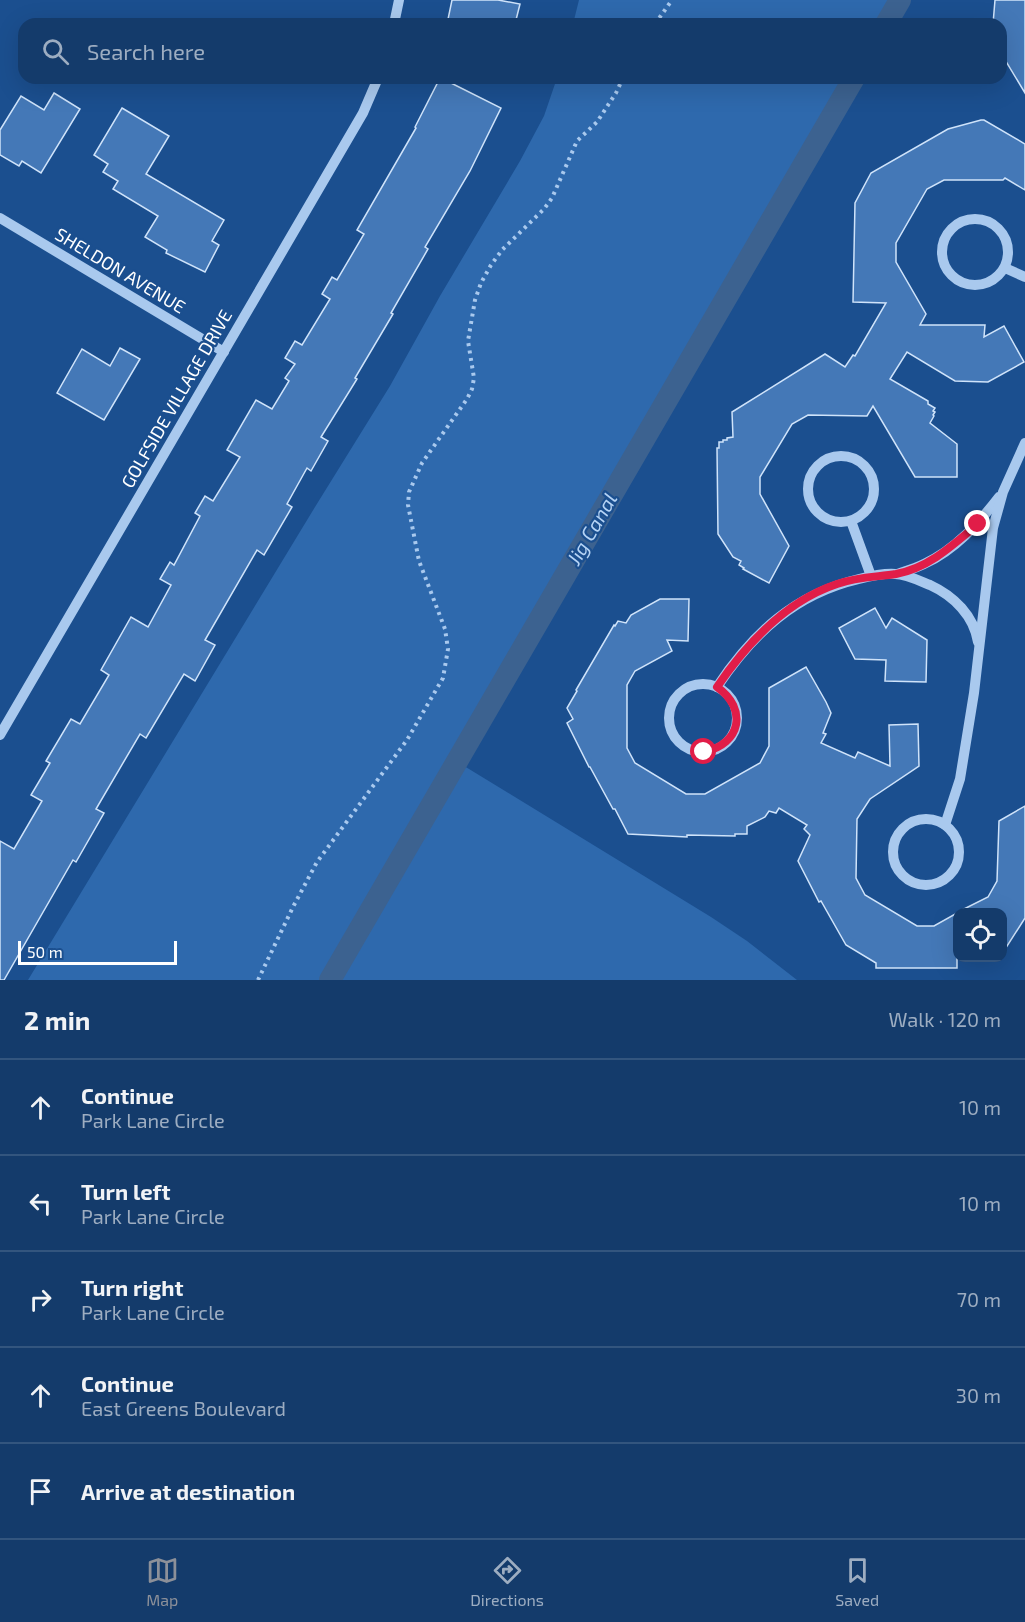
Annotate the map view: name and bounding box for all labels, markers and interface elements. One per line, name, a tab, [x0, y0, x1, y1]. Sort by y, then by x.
search box	[18, 18, 1007, 84]
icon: search	[39, 35, 72, 68]
text: Search here	[87, 38, 205, 64]
street label: SHELDON AVENUE	[51, 223, 190, 318]
street label: GOLFSIDE VILLAGE DRIVE	[116, 305, 236, 492]
water label: Jig Canal	[560, 488, 621, 570]
route end	[964, 510, 990, 536]
route start	[690, 738, 716, 764]
map controls	[953, 908, 1007, 962]
button: locate	[953, 908, 1007, 962]
scale bar	[18, 938, 177, 965]
text: 50 m	[27, 942, 63, 961]
text: 2 min	[24, 1004, 90, 1035]
text: Walk · 120 m	[889, 1007, 1001, 1031]
text: Continue	[81, 1082, 174, 1108]
icon: ahead	[24, 1091, 57, 1124]
text: 10 m	[959, 1095, 1001, 1119]
text: Park Lane Circle	[81, 1108, 225, 1132]
text: Turn left	[81, 1178, 170, 1204]
icon: left	[24, 1187, 57, 1220]
text: 10 m	[959, 1191, 1001, 1215]
text: Park Lane Circle	[81, 1204, 225, 1228]
text: Turn right	[81, 1274, 183, 1300]
icon: right	[24, 1283, 57, 1316]
text: 70 m	[957, 1287, 1001, 1311]
text: Park Lane Circle	[81, 1300, 225, 1324]
text: Continue	[81, 1370, 174, 1396]
icon: ahead	[24, 1379, 57, 1412]
text: 30 m	[956, 1383, 1001, 1407]
text: East Greens Boulevard	[81, 1396, 286, 1420]
icon: arrive	[24, 1475, 57, 1508]
text: Arrive at destination	[81, 1478, 295, 1504]
tab: Map	[146, 1554, 179, 1609]
tab: Directions	[470, 1554, 544, 1609]
tab: Saved	[835, 1554, 879, 1609]

